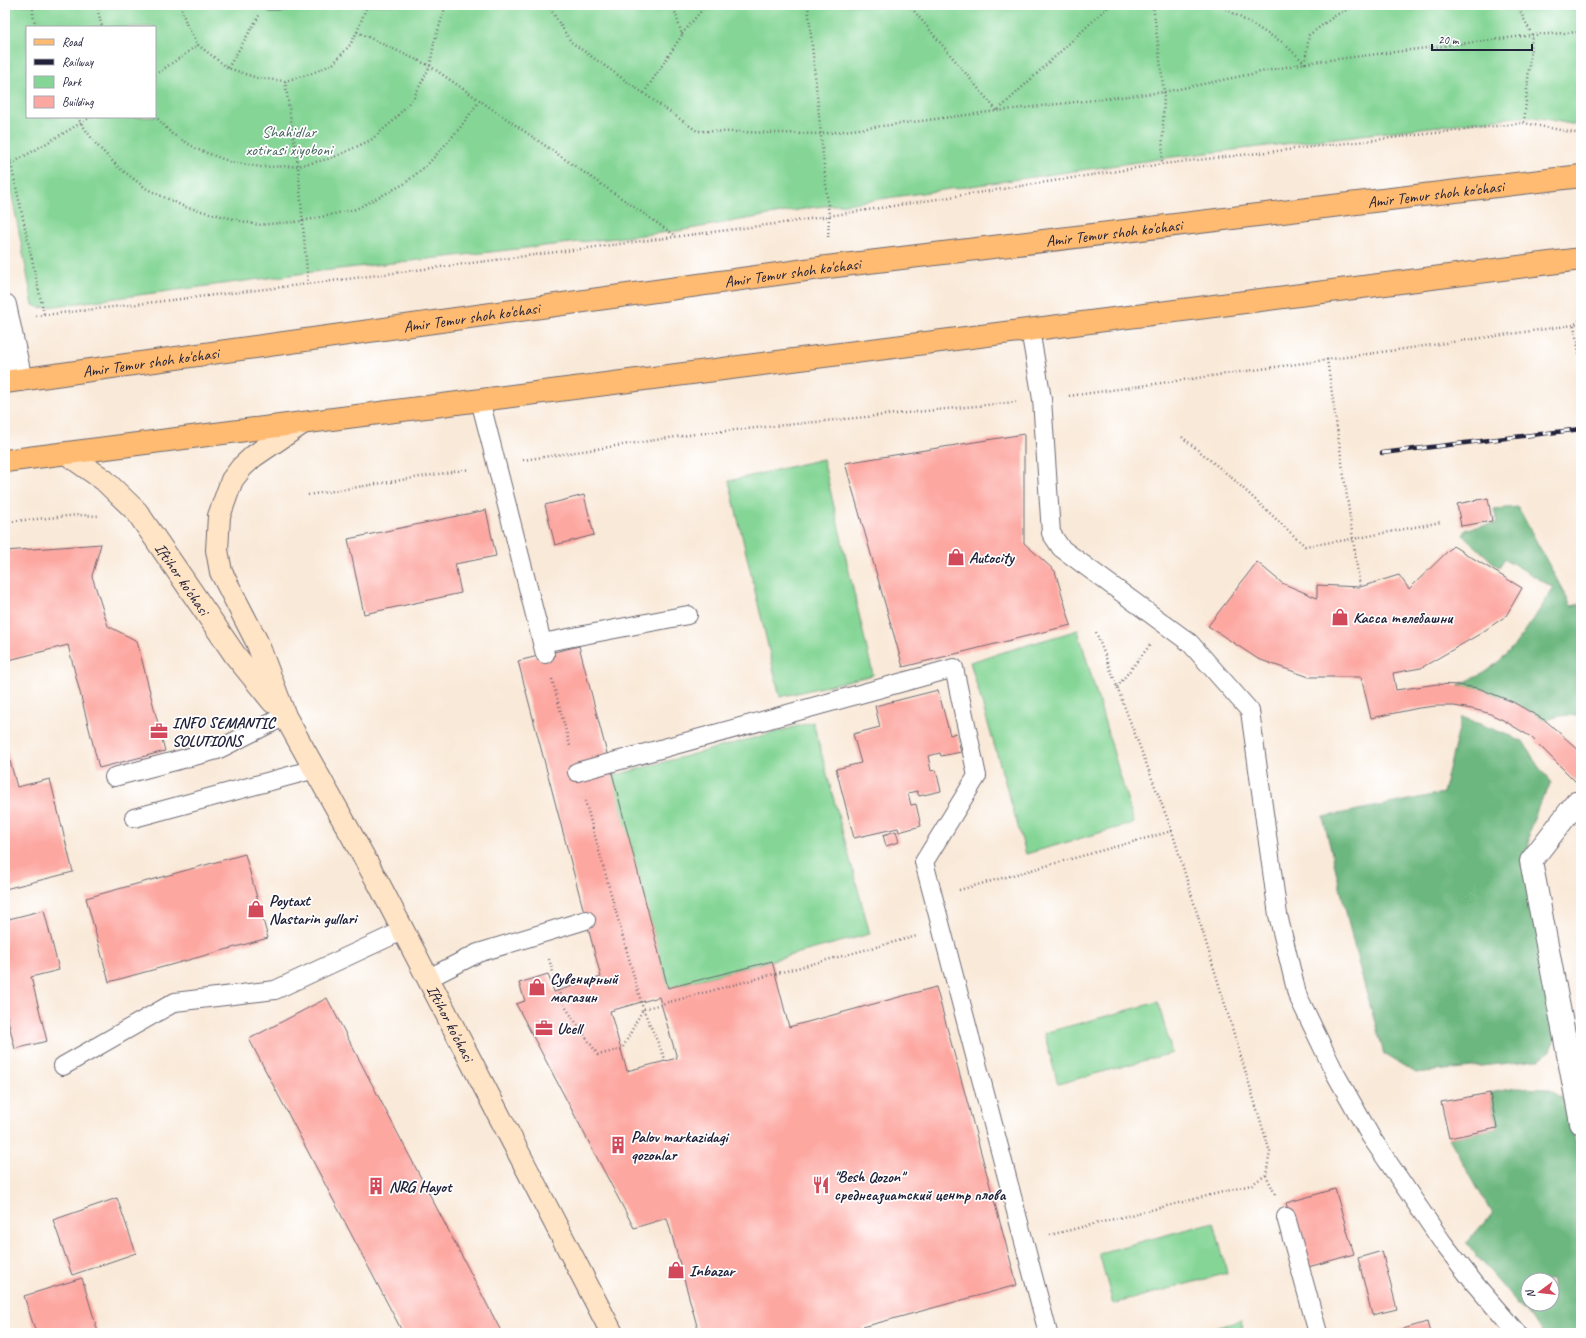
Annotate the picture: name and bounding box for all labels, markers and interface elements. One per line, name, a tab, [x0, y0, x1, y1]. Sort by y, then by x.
legend	[26, 26, 156, 118]
scale bar	[1432, 26, 1532, 52]
text: 20 m	[1438, 32, 1460, 48]
text: Road	[62, 34, 84, 50]
text: Railway	[62, 54, 94, 70]
text: Park	[62, 74, 83, 90]
text: Building	[62, 94, 94, 110]
park label: Shahidlar xotirasi xiyoboni	[246, 122, 334, 160]
street label: Amir Temur shoh ko'chasi	[1366, 176, 1507, 213]
street label: Amir Temur shoh ko'chasi	[1045, 215, 1185, 252]
street label: Amir Temur shoh ko'chasi	[723, 254, 864, 292]
street label: Amir Temur shoh ko'chasi	[402, 298, 543, 337]
street label: Amir Temur shoh ko'chasi	[81, 343, 222, 382]
street label: Iftihor ko'chasi	[150, 539, 215, 621]
shop icon: Autocity	[946, 547, 966, 567]
place label: Autocity	[969, 548, 1015, 568]
shop icon: Касса телебашни	[1330, 607, 1350, 627]
place label: Касса телебашни	[1353, 608, 1454, 628]
place label: INFO SEMANTIC SOLUTIONS	[172, 713, 277, 751]
office icon: INFO SEMANTIC SOLUTIONS	[149, 721, 169, 741]
place label: Poytaxt Nastarin gullari	[269, 891, 359, 929]
shop icon: Poytaxt Nastarin gullari	[246, 899, 266, 919]
place label: Сувенирный магазин	[550, 969, 619, 1007]
shop icon: Сувенирный магазин	[527, 977, 547, 997]
street label: Iftihor ko'chasi	[422, 982, 479, 1067]
office icon: Ucell	[534, 1018, 554, 1038]
place label: Ucell	[557, 1019, 585, 1039]
place label: Palov markazidagi qozonlar	[631, 1127, 730, 1165]
building icon: Palov markazidagi qozonlar	[608, 1135, 628, 1155]
place label: "Besh Qozon" среднеазиатский центр плова	[834, 1167, 1006, 1205]
restaurant icon: "Besh Qozon" среднеазиатский центр плова	[811, 1175, 831, 1195]
building icon: NRG Hayot	[366, 1176, 386, 1196]
place label: NRG Hayot	[389, 1177, 453, 1197]
shop icon: Inbazar	[666, 1260, 686, 1280]
place label: Inbazar	[689, 1261, 737, 1281]
north arrow	[1520, 1272, 1560, 1312]
text: N	[1522, 1287, 1538, 1300]

